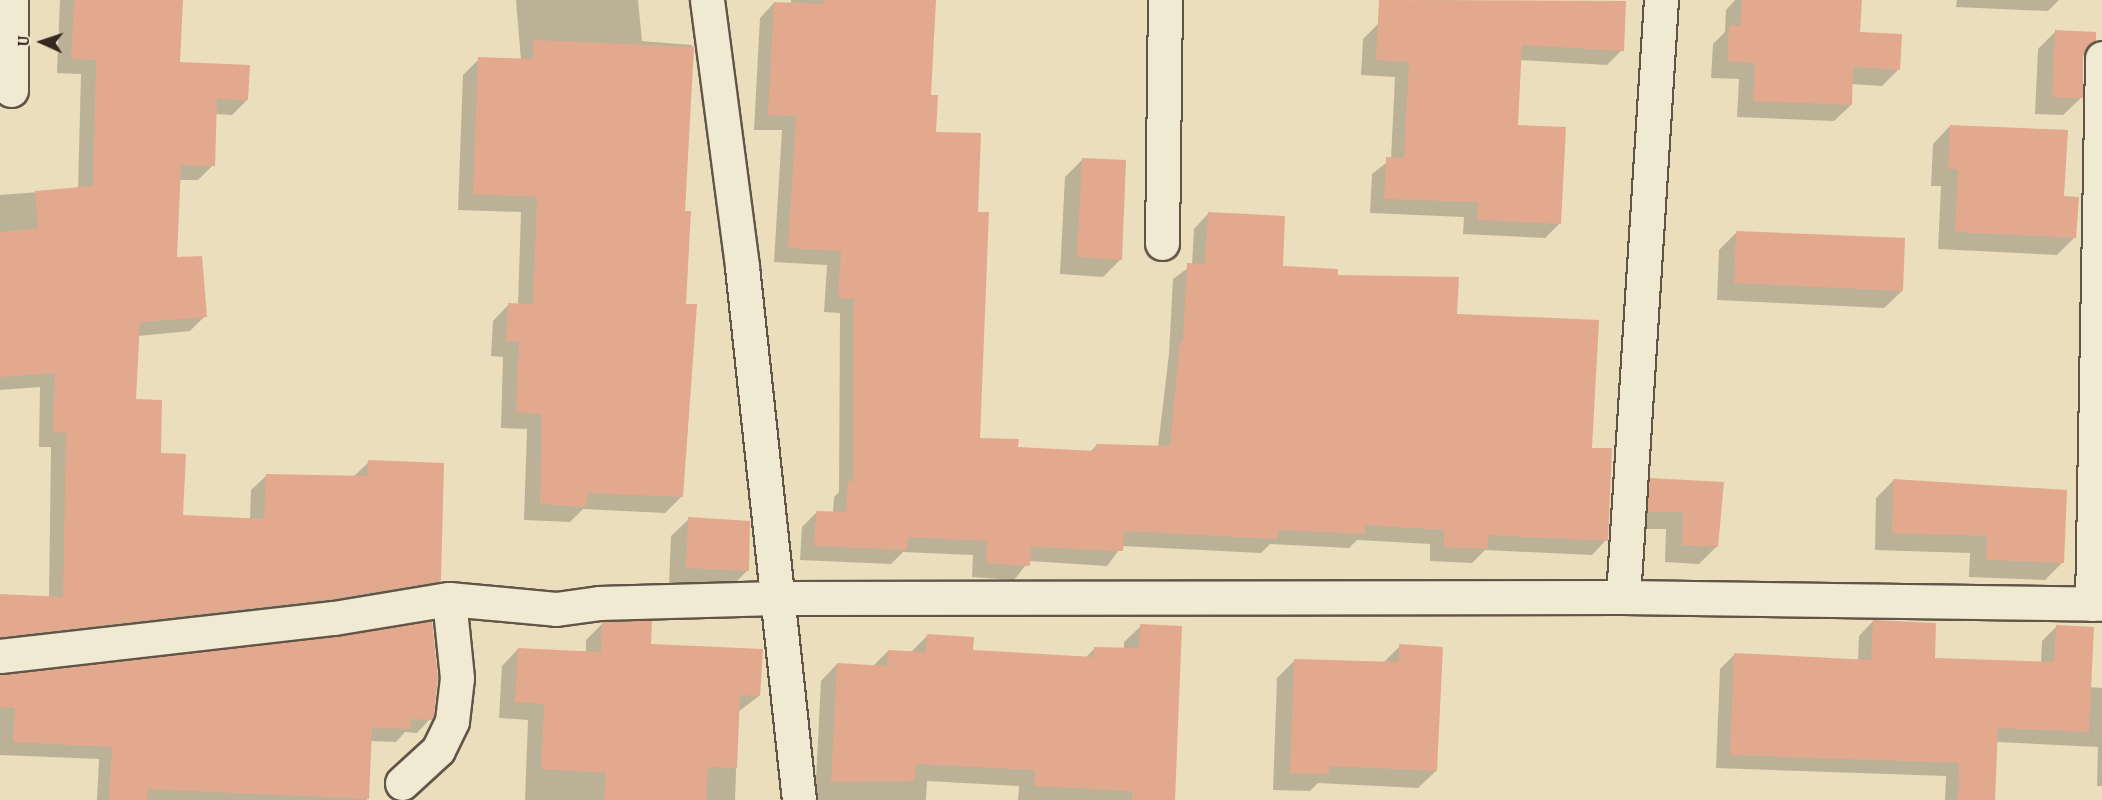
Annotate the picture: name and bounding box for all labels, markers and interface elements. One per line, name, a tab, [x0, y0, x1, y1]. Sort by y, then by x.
north arrow	[12, 12, 72, 72]
text: U	[13, 35, 35, 47]

